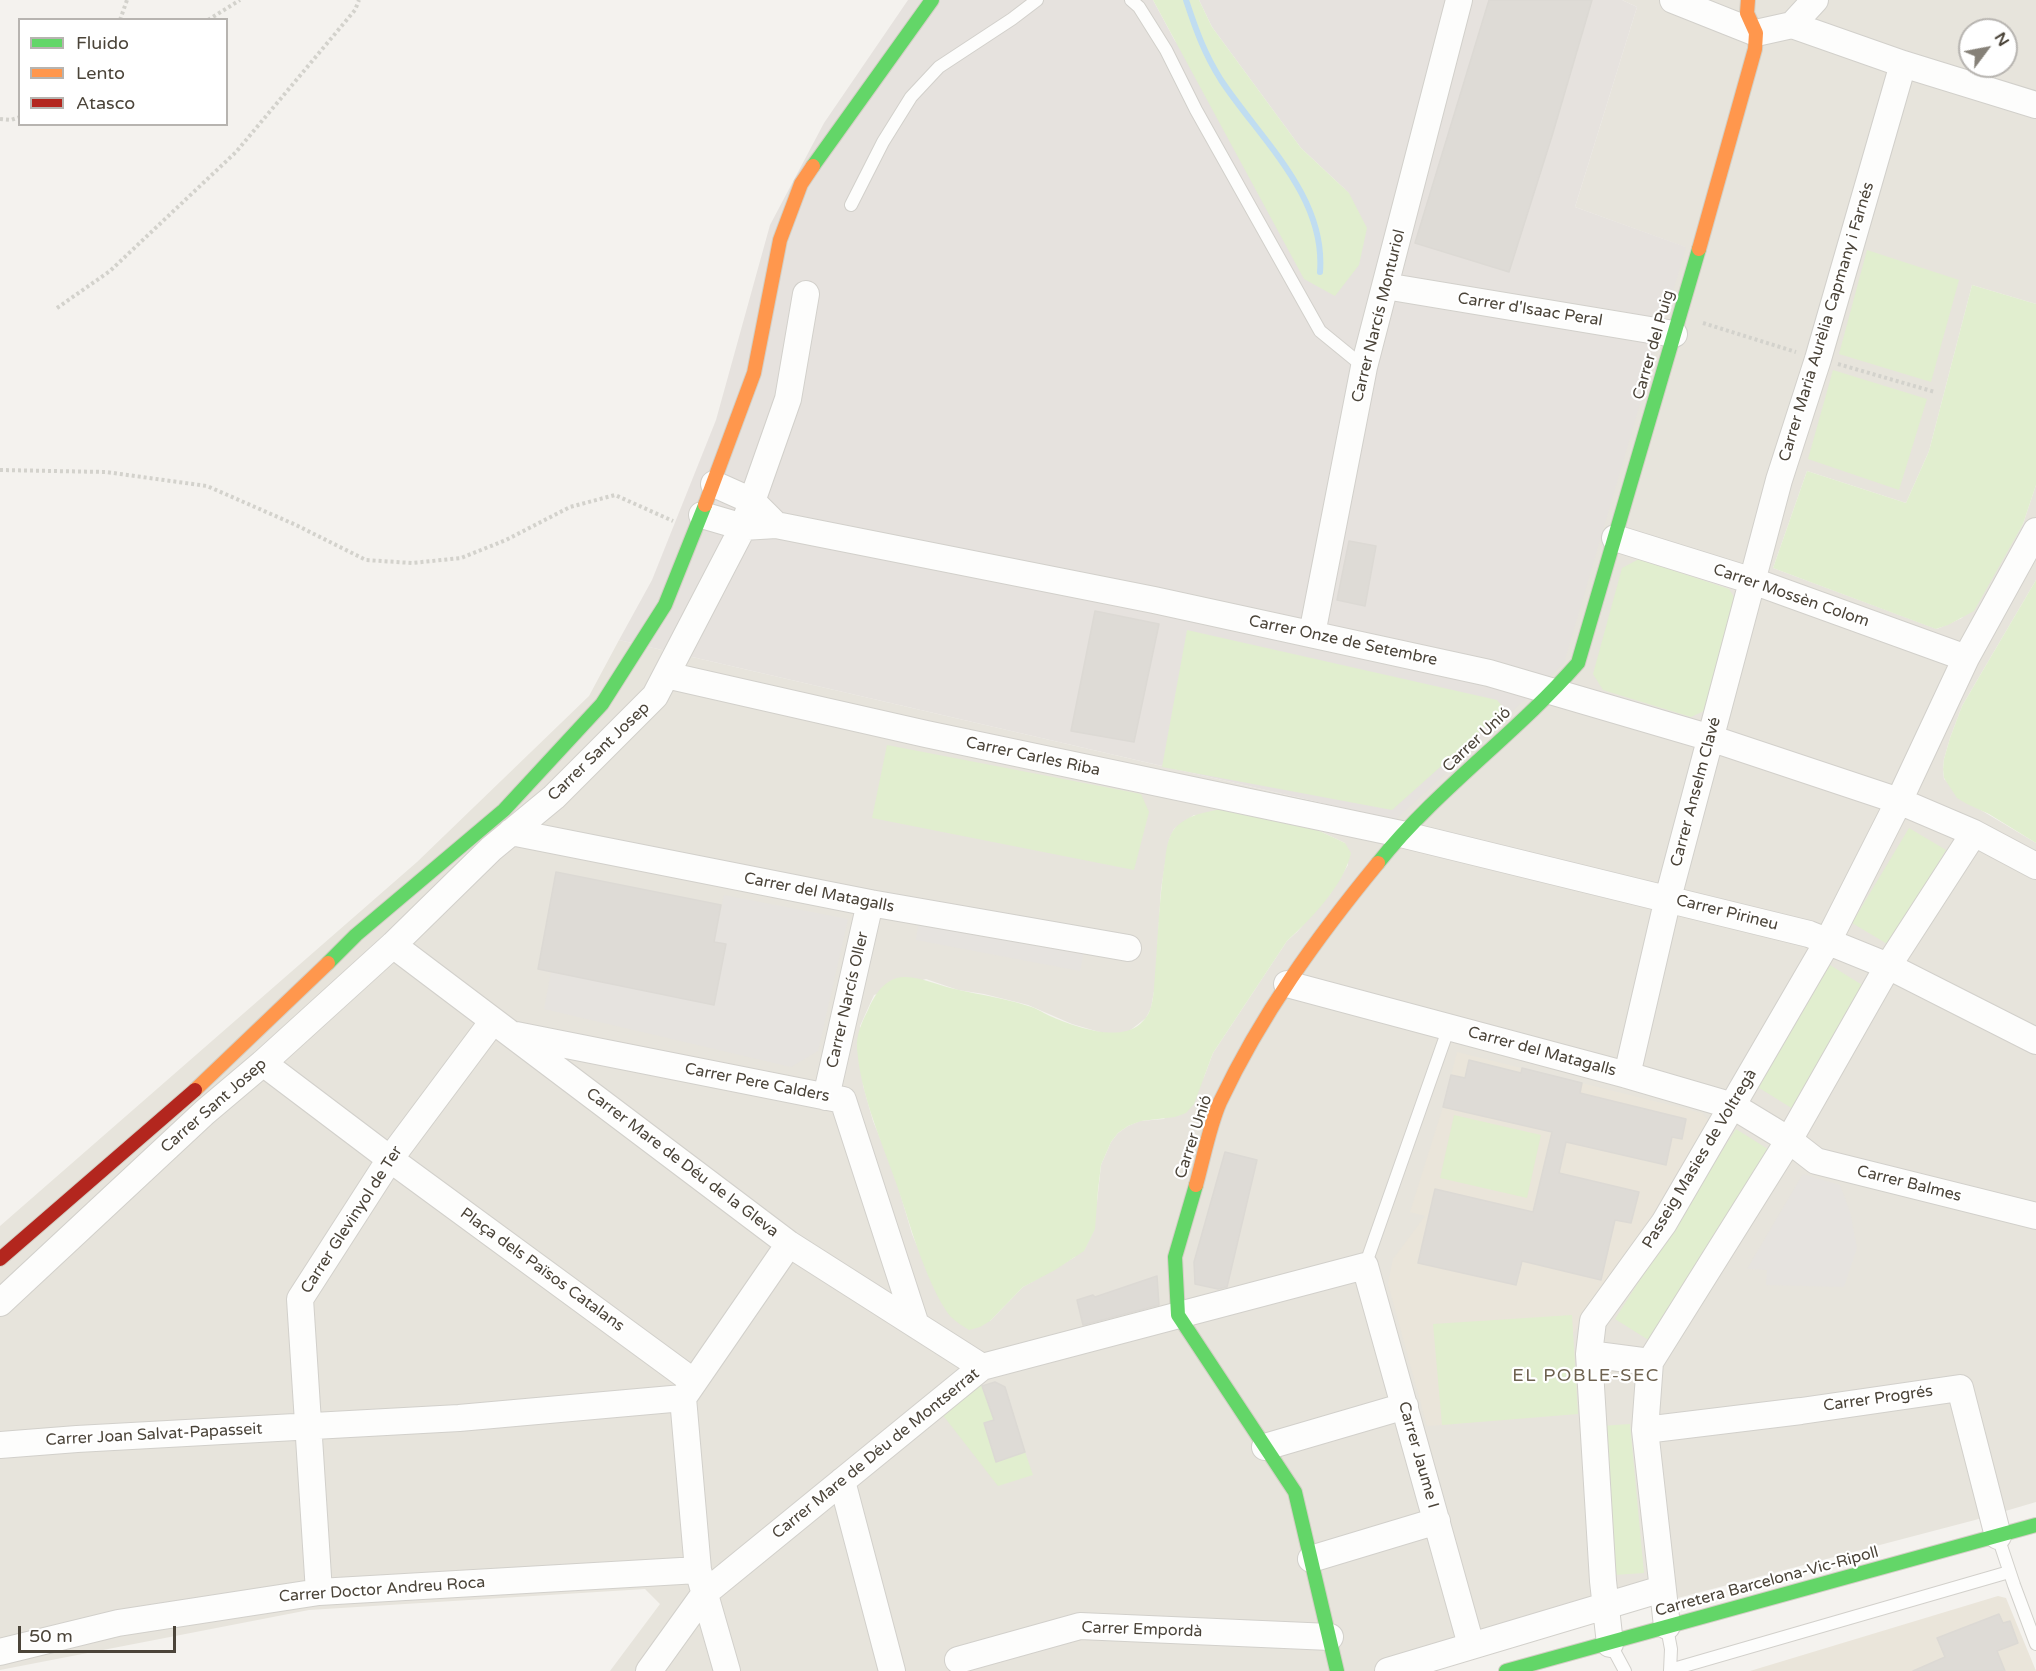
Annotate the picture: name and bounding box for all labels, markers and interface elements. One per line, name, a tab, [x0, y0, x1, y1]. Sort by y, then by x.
legend	[18, 18, 228, 126]
north arrow	[1958, 18, 2018, 78]
text: N	[1990, 29, 2013, 50]
text: Fluido	[76, 32, 129, 54]
text: Lento	[76, 62, 125, 84]
text: Atasco	[76, 92, 135, 114]
street label: Carrer Maria Aurèlia Capmany i Farnés	[1775, 180, 1879, 464]
street label: Carrer Narcís Monturiol	[1348, 227, 1410, 405]
street label: Carrer del Puig	[1629, 288, 1679, 402]
street label: Carrer d'Isaac Peral	[1456, 289, 1604, 331]
street label: Carrer Mossèn Colom	[1710, 560, 1872, 632]
street label: Carrer Onze de Setembre	[1247, 612, 1439, 670]
street label: Carrer Sant Josep	[544, 698, 654, 806]
street label: Carrer Unió	[1439, 703, 1515, 777]
street label: Carrer Anselm Clavé	[1667, 715, 1725, 869]
street label: Carrer Carles Riba	[964, 733, 1102, 781]
street label: Carrer del Matagalls	[742, 869, 896, 917]
street label: Carrer Pirineu	[1674, 891, 1780, 935]
street label: Carrer Narcís Oller	[823, 930, 873, 1070]
street label: Carrer del Matagalls	[1466, 1023, 1618, 1081]
street label: Carrer Sant Josep	[157, 1055, 271, 1157]
street label: Carrer Pere Calders	[683, 1060, 831, 1106]
street label: Passeig Masies de Voltregà	[1639, 1066, 1761, 1252]
street label: Carrer Mare de Déu de la Gleva	[582, 1084, 782, 1242]
street label: Carrer Unió	[1171, 1093, 1217, 1181]
street label: Carrer Glevinyol de Ter	[297, 1143, 407, 1297]
street label: Carrer Balmes	[1855, 1162, 1963, 1206]
street label: Plaça dels Països Catalans	[456, 1204, 628, 1336]
street label: Carrer Mare de Déu de Montserrat	[769, 1364, 983, 1544]
district label: EL POBLE-SEC	[1512, 1365, 1660, 1387]
street label: Carrer Progrés	[1822, 1382, 1934, 1416]
street label: Carrer Jaume I	[1394, 1399, 1442, 1511]
street label: Carrer Joan Salvat-Papasseit	[45, 1420, 263, 1450]
street label: Carretera Barcelona-Vic-Ripoll	[1653, 1543, 1881, 1621]
street label: Carrer Doctor Andreu Roca	[278, 1573, 486, 1607]
scale bar	[21, 1614, 178, 1652]
street label: Carrer Empordà	[1081, 1618, 1203, 1642]
text: 50 m	[29, 1625, 73, 1647]

